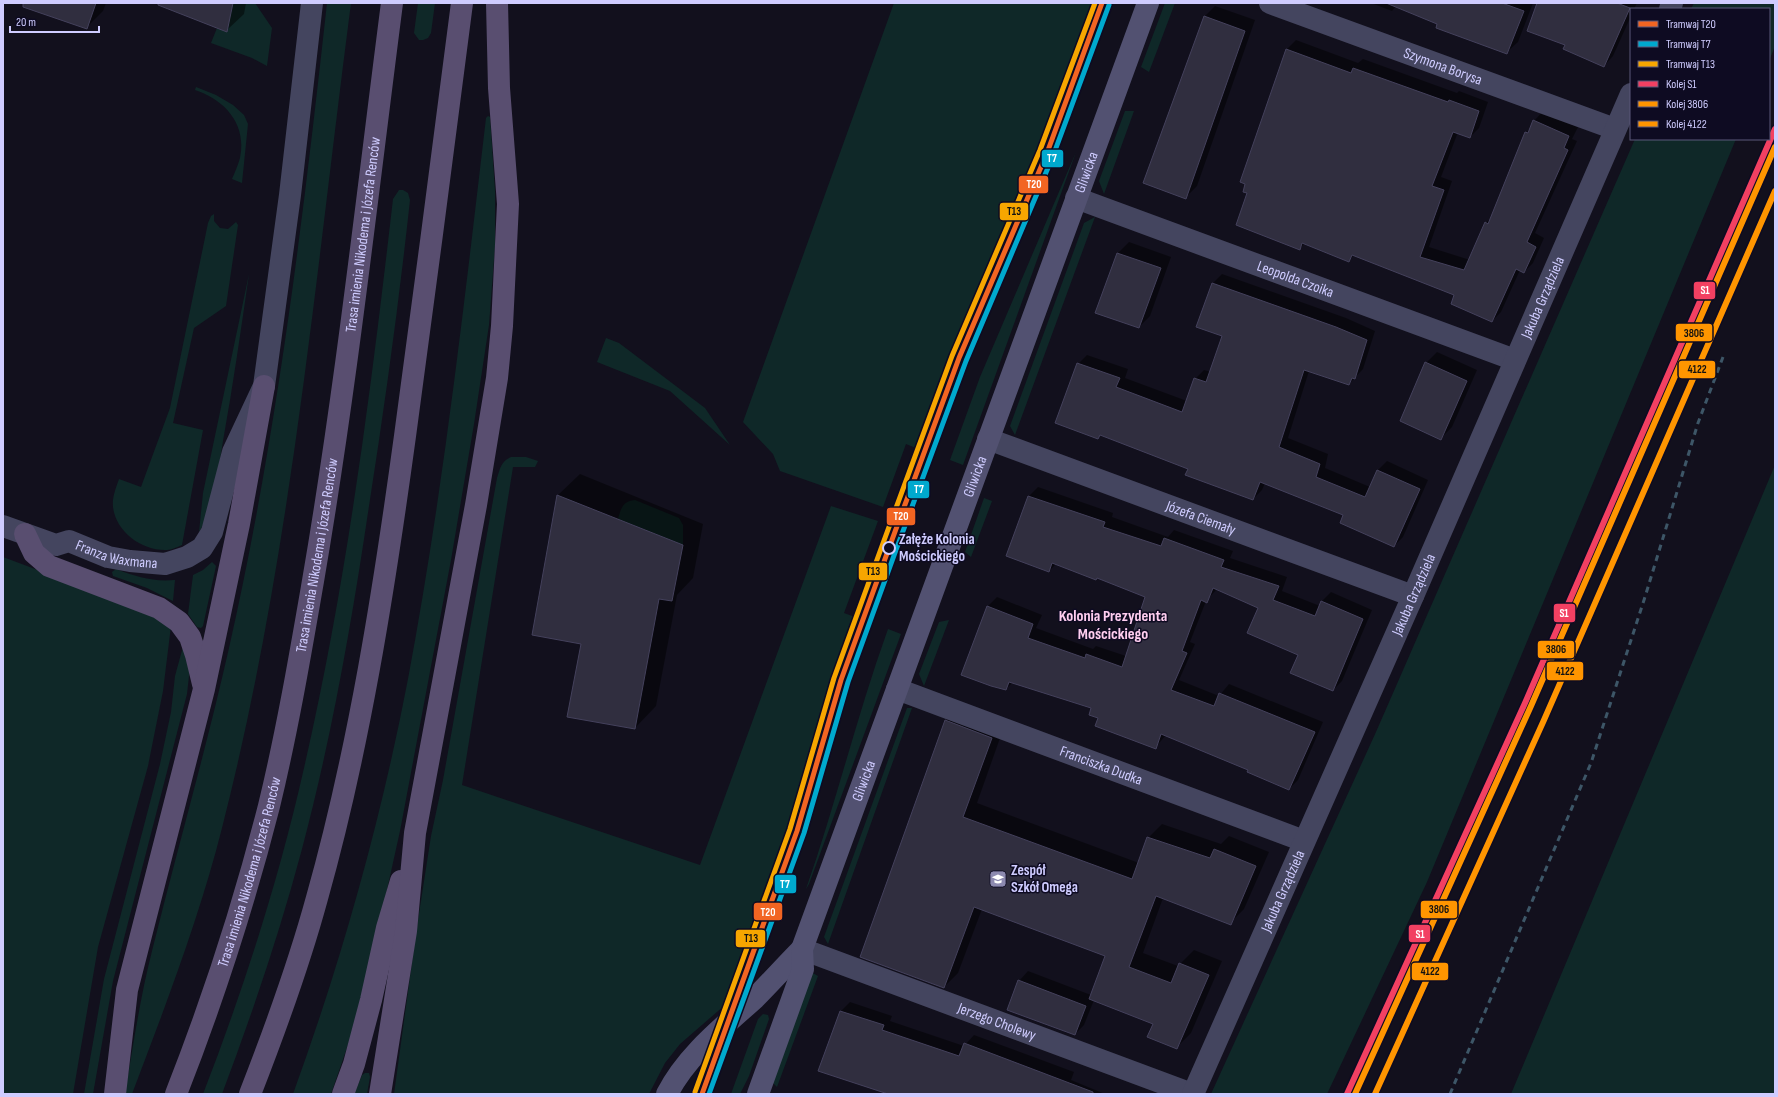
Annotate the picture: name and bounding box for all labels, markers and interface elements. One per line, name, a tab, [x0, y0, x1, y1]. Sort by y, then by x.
scale bar	[10, 8, 99, 34]
legend	[1630, 8, 1770, 140]
text: 20 m	[16, 15, 36, 30]
text: Tramwaj T20	[1666, 17, 1716, 32]
text: Tramwaj T7	[1666, 37, 1711, 52]
street label: Szymona Borysa	[1401, 44, 1485, 90]
text: Tramwaj T13	[1666, 57, 1715, 72]
text: Kolej S1	[1666, 77, 1697, 92]
text: Kolej 3806	[1666, 97, 1708, 112]
text: Kolej 4122	[1666, 117, 1707, 132]
street label: Trasa imienia Nikodema i Józefa Renców	[341, 135, 385, 334]
line badge: T7	[1041, 149, 1064, 168]
street label: Gliwicka	[1070, 149, 1103, 195]
text: T7	[1047, 152, 1057, 165]
line badge: T20	[1018, 175, 1049, 194]
text: T20	[1027, 178, 1041, 191]
line badge: T13	[999, 202, 1029, 221]
text: T13	[1007, 205, 1021, 218]
street label: Jakuba Grządziela	[1517, 254, 1569, 342]
street label: Leopolda Czoika	[1254, 257, 1337, 302]
line badge: S1	[1693, 281, 1716, 300]
text: S1	[1700, 284, 1710, 297]
line badge: 3806	[1675, 323, 1713, 342]
text: 3806	[1684, 327, 1704, 340]
line badge: 4122	[1678, 360, 1716, 379]
text: 4122	[1687, 363, 1707, 376]
street label: Gliwicka	[959, 453, 992, 500]
street label: Trasa imienia Nikodema i Józefa Renców	[292, 456, 343, 654]
line badge: T7	[907, 480, 930, 499]
text: T7	[914, 483, 924, 496]
street label: Józefa Ciemały	[1162, 496, 1239, 540]
line badge: T20	[886, 507, 916, 526]
text: T20	[894, 510, 908, 523]
place label: Załęże Kolonia Mościckiego	[899, 530, 975, 566]
street label: Franza Waxmana	[73, 536, 158, 573]
marker: Załęże Kolonia Mościckiego	[882, 541, 896, 555]
street label: Jakuba Grządziela	[1387, 551, 1440, 639]
line badge: T13	[858, 562, 888, 581]
text: T13	[866, 565, 880, 578]
line badge: S1	[1553, 603, 1576, 623]
district label: Kolonia Prezydenta Mościckiego	[1059, 607, 1167, 644]
text: S1	[1559, 607, 1569, 620]
line badge: 3806	[1537, 640, 1575, 659]
text: 3806	[1546, 643, 1566, 656]
line badge: 4122	[1546, 661, 1584, 681]
text: 4122	[1555, 665, 1575, 678]
street label: Franciszka Dudka	[1057, 742, 1145, 790]
street label: Gliwicka	[848, 758, 880, 804]
street label: Trasa imienia Nikodema i Józefa Renców	[214, 775, 286, 970]
street label: Jakuba Grządziela	[1256, 847, 1310, 936]
place label: Zespół Szkół Omega	[1011, 861, 1078, 897]
school or university icon: Zespół Szkół Omega	[988, 869, 1008, 889]
line badge: T7	[774, 874, 797, 894]
text: T7	[780, 878, 790, 891]
line badge: 3806	[1420, 900, 1458, 919]
line badge: T20	[753, 902, 783, 921]
text: 3806	[1429, 903, 1449, 916]
text: T20	[761, 906, 775, 919]
line badge: S1	[1408, 924, 1431, 943]
text: S1	[1415, 928, 1425, 941]
line badge: T13	[735, 929, 766, 948]
text: T13	[744, 932, 758, 945]
line badge: 4122	[1411, 962, 1449, 981]
text: 4122	[1420, 965, 1440, 978]
street label: Jerzego Cholewy	[954, 998, 1039, 1045]

